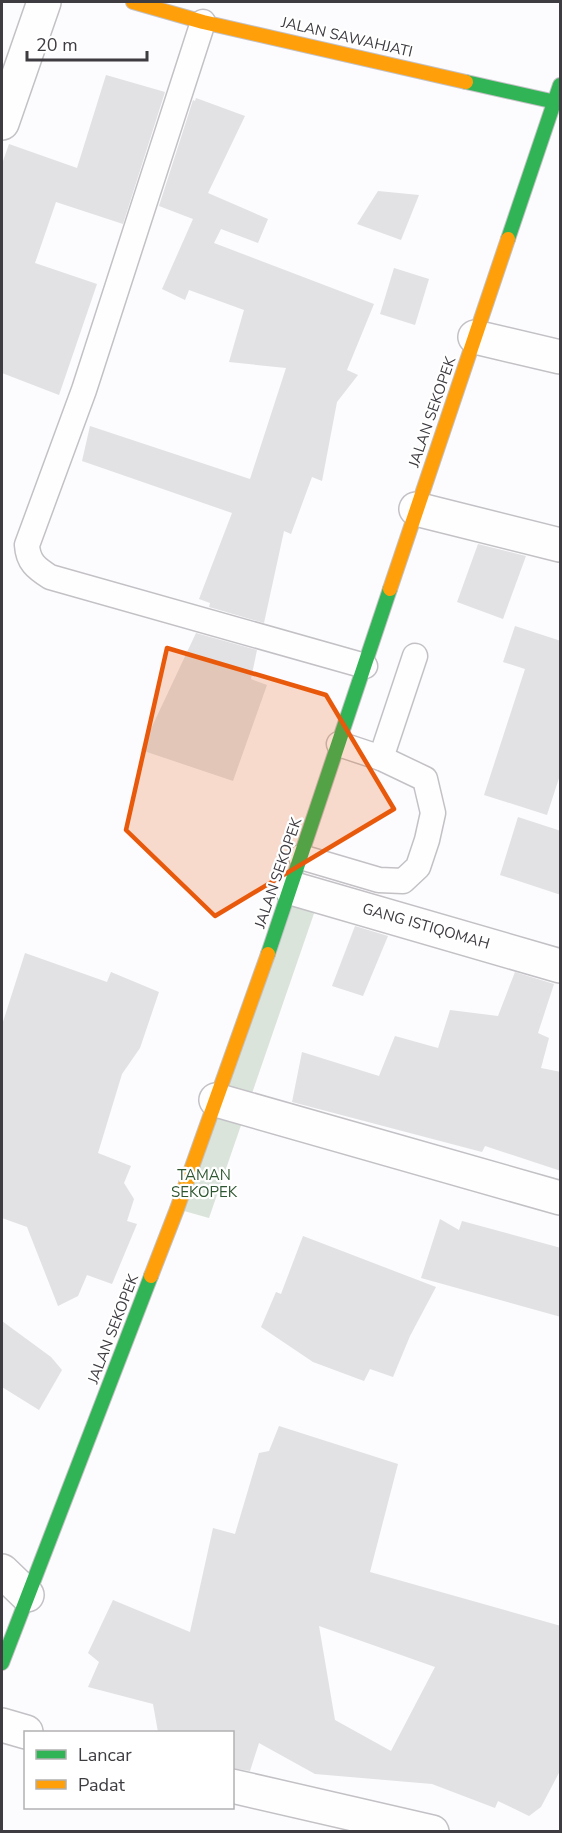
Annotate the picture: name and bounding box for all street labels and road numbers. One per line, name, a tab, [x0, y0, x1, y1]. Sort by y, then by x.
street label: JALAN SAWAHJATI	[278, 12, 415, 62]
street label: JALAN SEKOPEK	[403, 354, 460, 471]
street label: JALAN SEKOPEK	[249, 815, 306, 932]
street label: GANG ISTIQOMAH	[360, 898, 492, 954]
street label: JALAN SEKOPEK	[83, 1271, 143, 1387]

